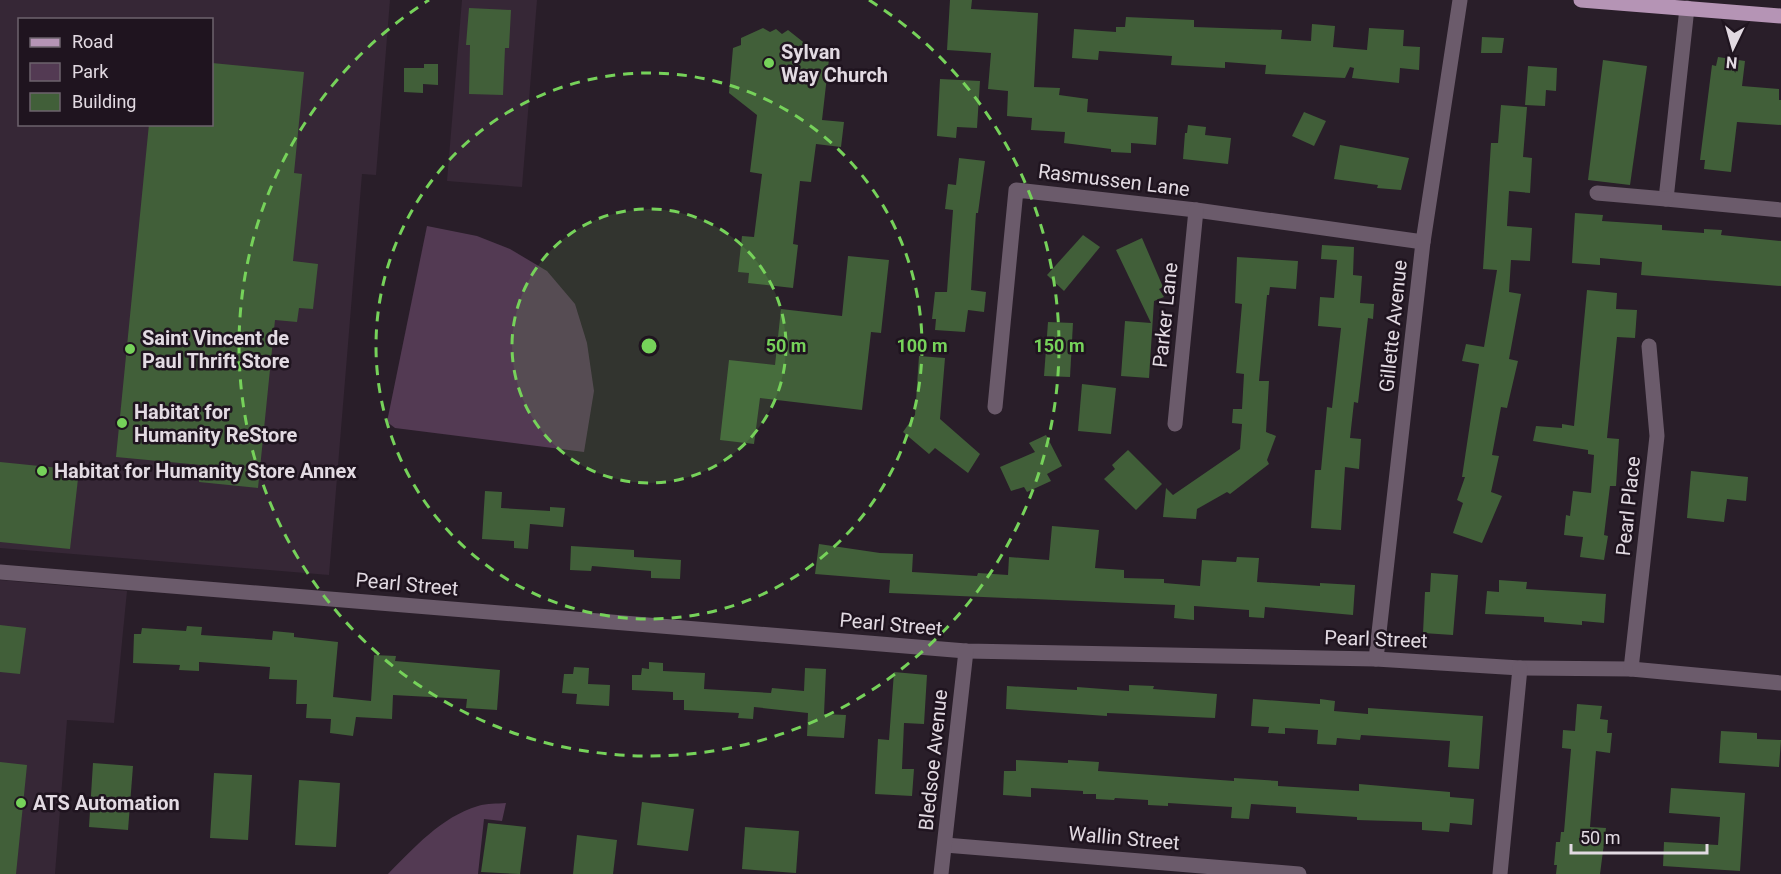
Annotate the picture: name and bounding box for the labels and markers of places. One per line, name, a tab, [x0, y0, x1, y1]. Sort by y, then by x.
place label: Sylvan Way Church	[781, 40, 888, 87]
marker: Sylvan Way Church	[762, 56, 776, 70]
place label: Saint Vincent de Paul Thrift Store	[142, 326, 290, 373]
centre of rings	[639, 336, 659, 356]
marker: Saint Vincent de Paul Thrift Store	[123, 342, 137, 356]
place label: Habitat for Humanity ReStore	[134, 400, 298, 447]
marker: Habitat for Humanity ReStore	[115, 416, 129, 430]
place label: Habitat for Humanity Store Annex	[54, 459, 357, 483]
marker: Habitat for Humanity Store Annex	[35, 464, 49, 478]
place label: ATS Automation	[33, 791, 180, 815]
marker: ATS Automation	[14, 796, 28, 810]

